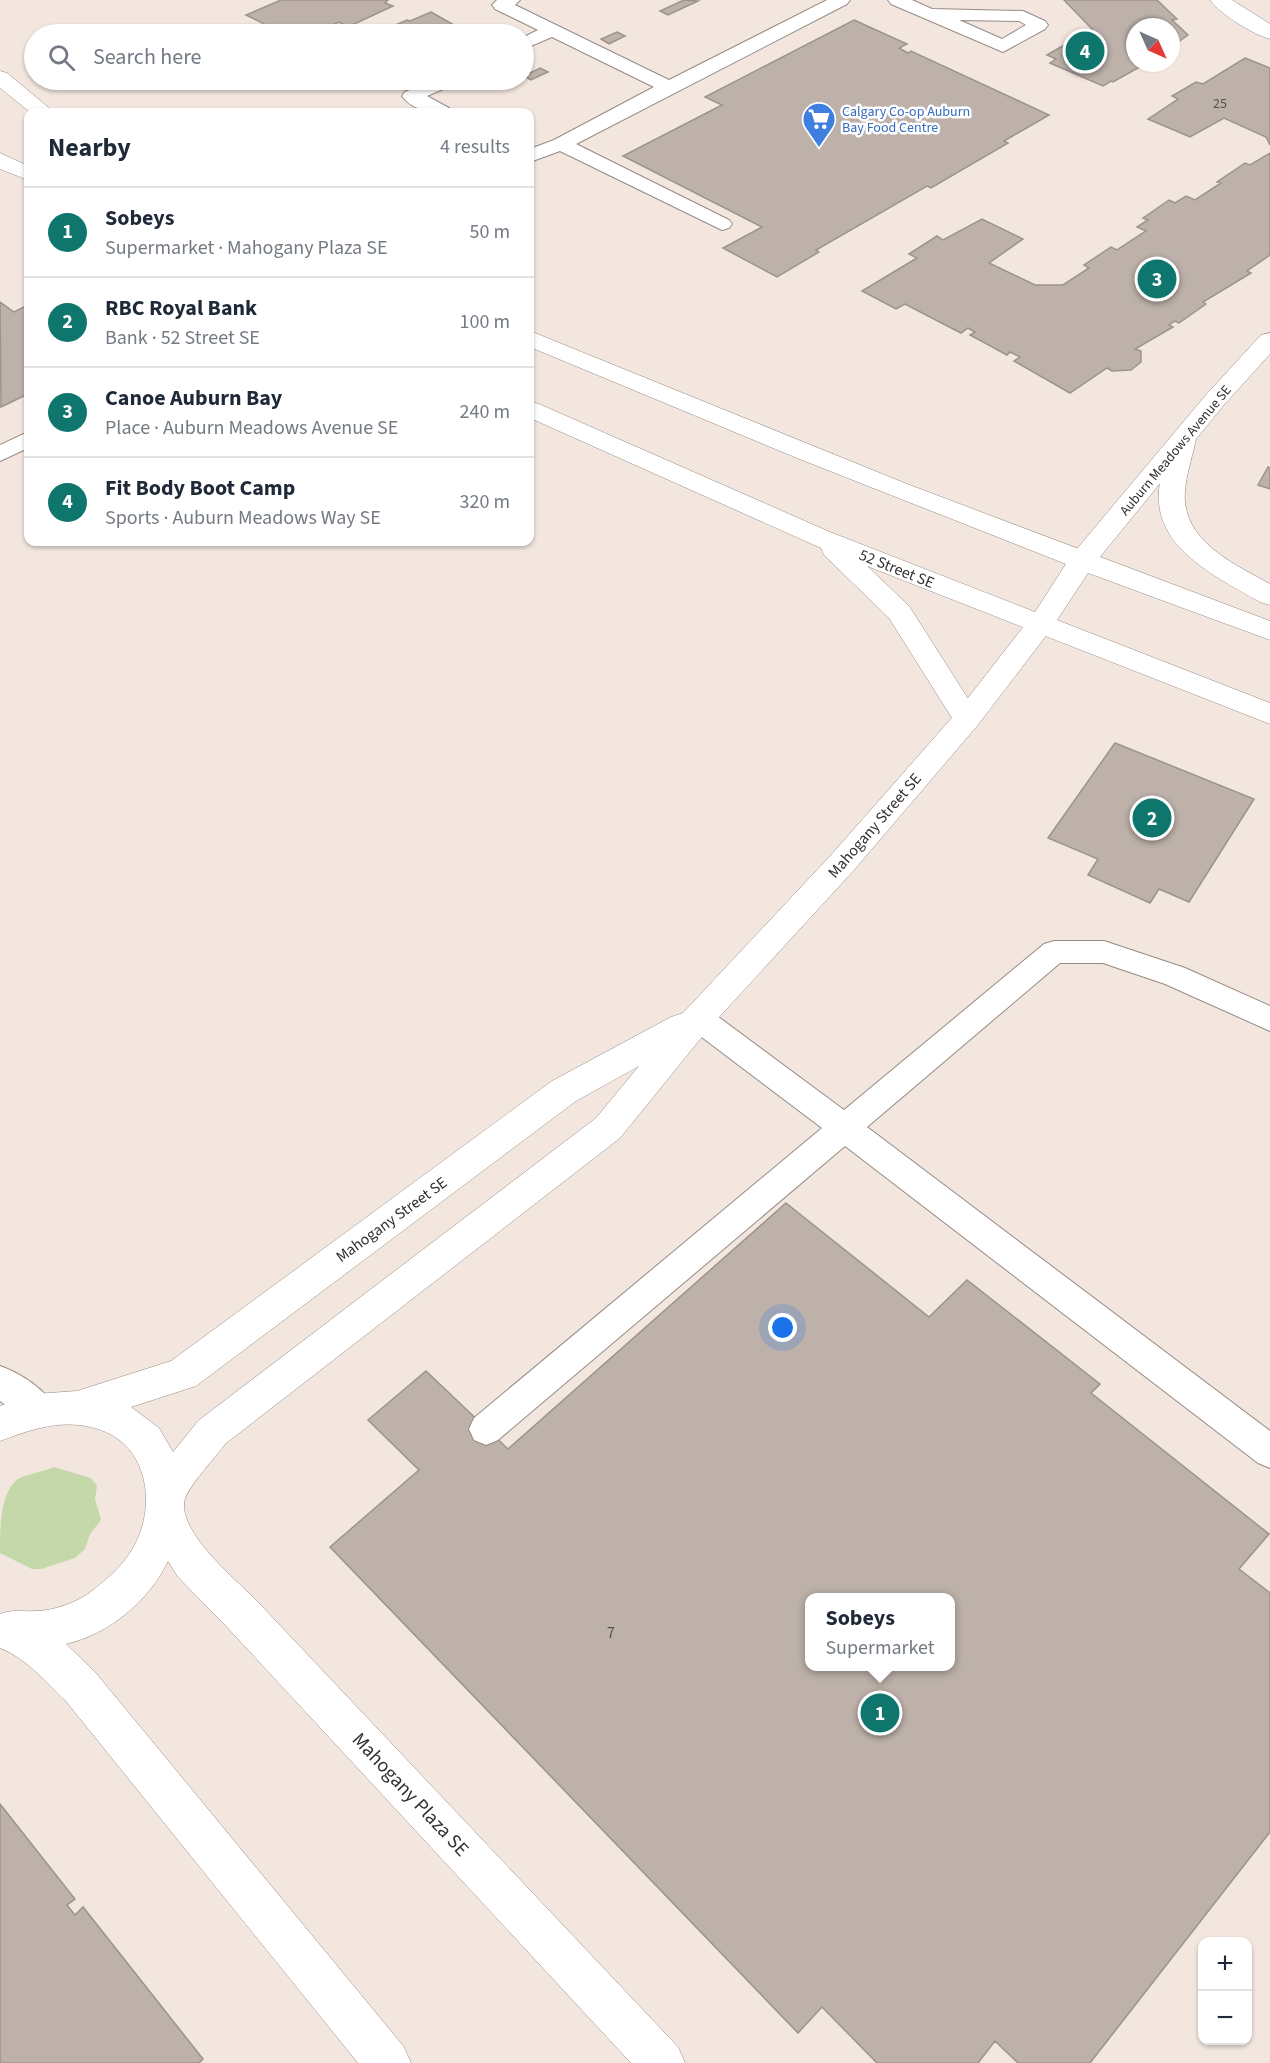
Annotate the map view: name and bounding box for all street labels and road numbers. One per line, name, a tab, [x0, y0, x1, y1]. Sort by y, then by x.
street label: Auburn Meadows Avenue SE	[1115, 381, 1236, 520]
street label: 52 Street SE	[856, 544, 938, 594]
street label: Mahogany Street SE	[823, 768, 927, 883]
street label: Mahogany Street SE	[331, 1172, 452, 1268]
street label: Mahogany Plaza SE	[345, 1727, 475, 1863]

